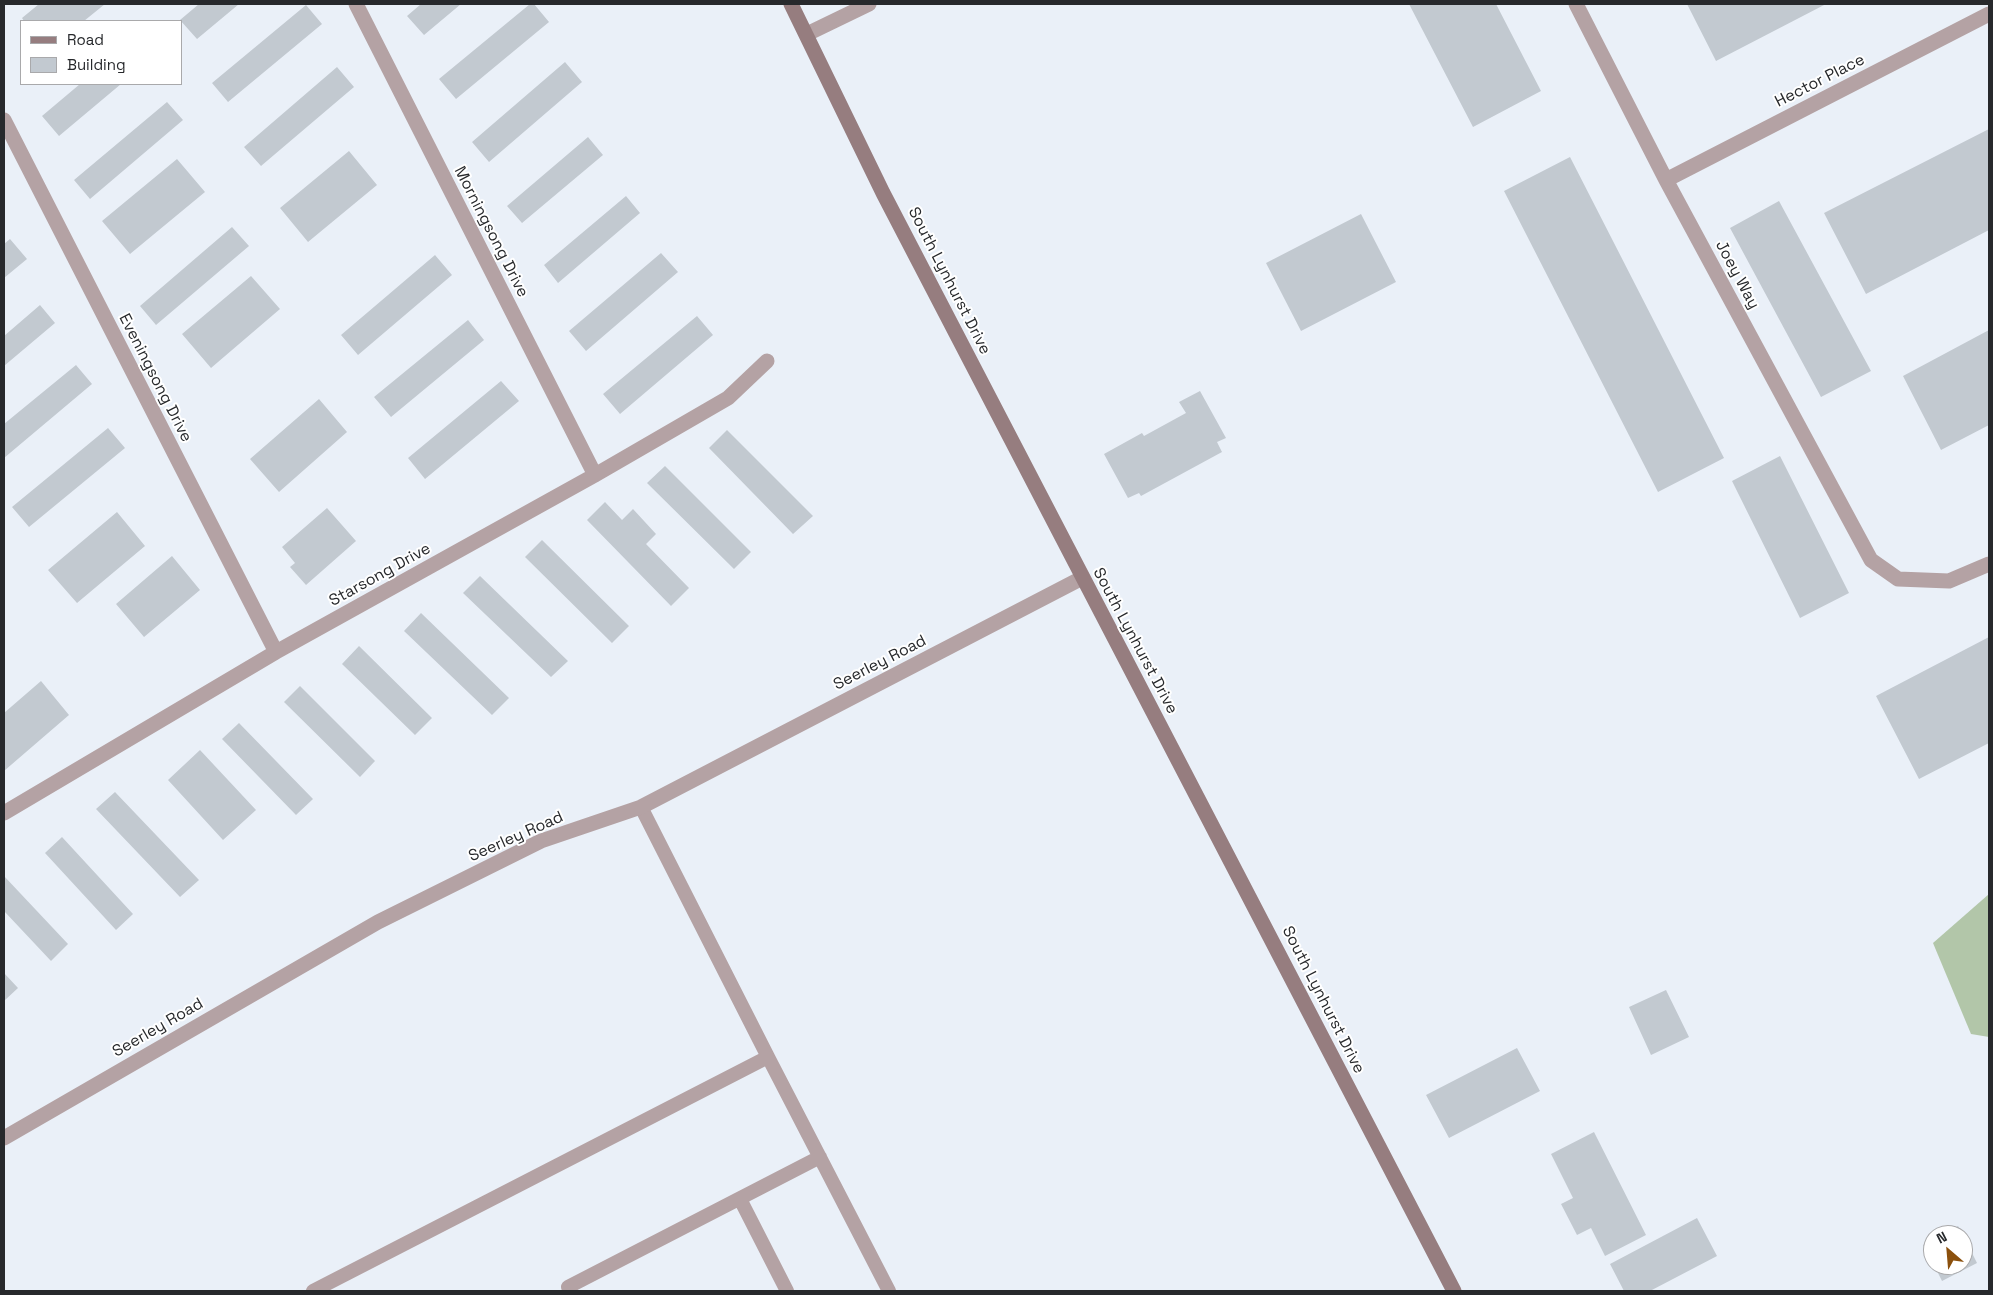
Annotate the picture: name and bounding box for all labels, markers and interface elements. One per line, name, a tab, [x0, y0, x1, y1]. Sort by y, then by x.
legend	[20, 20, 182, 85]
text: Road	[67, 30, 104, 49]
street label: Hector Place	[1772, 50, 1868, 112]
text: Building	[67, 55, 126, 74]
street label: Morningsong Drive	[450, 163, 532, 301]
street label: South Lynhurst Drive	[904, 204, 994, 358]
street label: Joey Way	[1711, 237, 1763, 313]
street label: Eveningsong Drive	[114, 311, 196, 445]
street label: Starsong Drive	[326, 539, 434, 611]
street label: South Lynhurst Drive	[1088, 565, 1182, 717]
street label: Seerley Road	[830, 631, 930, 695]
street label: Seerley Road	[466, 808, 566, 866]
street label: South Lynhurst Drive	[1278, 923, 1368, 1077]
street label: Seerley Road	[109, 994, 207, 1062]
north arrow	[1923, 1225, 1973, 1275]
text: N	[1933, 1227, 1950, 1248]

